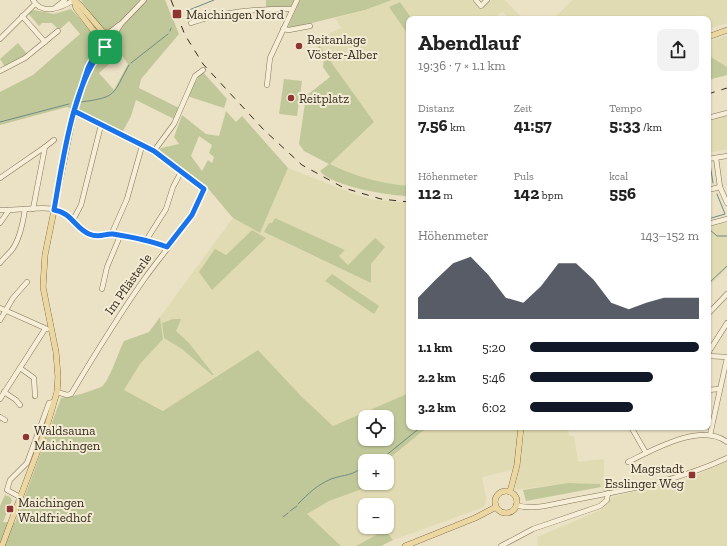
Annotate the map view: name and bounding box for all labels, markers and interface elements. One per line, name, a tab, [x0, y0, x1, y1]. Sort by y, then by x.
place label: Maichingen Nord	[186, 7, 284, 22]
marker: Maichingen Nord	[171, 8, 183, 20]
text: Abendlauf	[418, 29, 519, 56]
button: share	[657, 29, 699, 71]
pin	[88, 30, 122, 64]
place label: Reitanlage Vöster-Alber	[306, 32, 378, 62]
icon: arrive	[94, 36, 116, 58]
marker: Reitanlage Vöster-Alber	[294, 41, 304, 51]
text: 19:36 · 7 × 1.1 km	[418, 58, 506, 73]
place label: Reitplatz	[299, 91, 349, 106]
marker: Reitplatz	[286, 93, 296, 103]
text: Distanz	[418, 102, 454, 115]
text: Zeit	[514, 102, 532, 115]
text: Tempo	[609, 102, 642, 115]
text: 7.56	[418, 115, 448, 135]
text: 41:57	[514, 115, 552, 135]
text: 5:33	[609, 115, 641, 135]
text: km	[448, 121, 465, 134]
text: /km	[641, 121, 662, 134]
text: Höhenmeter	[418, 170, 478, 183]
text: Puls	[514, 170, 534, 183]
text: kcal	[609, 170, 628, 183]
text: 112	[418, 183, 441, 203]
text: 142	[514, 183, 539, 203]
text: 556	[609, 183, 636, 203]
text: m	[441, 189, 453, 202]
text: bpm	[539, 189, 563, 202]
text: Höhenmeter	[418, 228, 489, 243]
text: 143–152 m	[640, 228, 699, 243]
street label: Im Pflästerle	[101, 251, 155, 317]
text: 1.1 km	[418, 340, 452, 355]
text: 5:20	[482, 340, 506, 355]
text: 2.2 km	[418, 370, 456, 385]
text: 5:46	[482, 370, 505, 385]
text: 3.2 km	[418, 400, 456, 415]
text: 6:02	[482, 400, 506, 415]
map controls	[358, 410, 394, 534]
button: locate	[358, 410, 394, 446]
place label: Waldsauna Maichingen	[34, 423, 101, 453]
marker: Waldsauna Maichingen	[21, 432, 31, 442]
button: +	[358, 454, 394, 490]
place label: Magstadt Esslinger Weg	[605, 461, 684, 491]
marker: Magstadt Esslinger Weg	[687, 470, 697, 480]
place label: Maichingen Waldfriedhof	[18, 495, 92, 525]
button: −	[358, 498, 394, 534]
marker: Maichingen Waldfriedhof	[5, 504, 15, 514]

